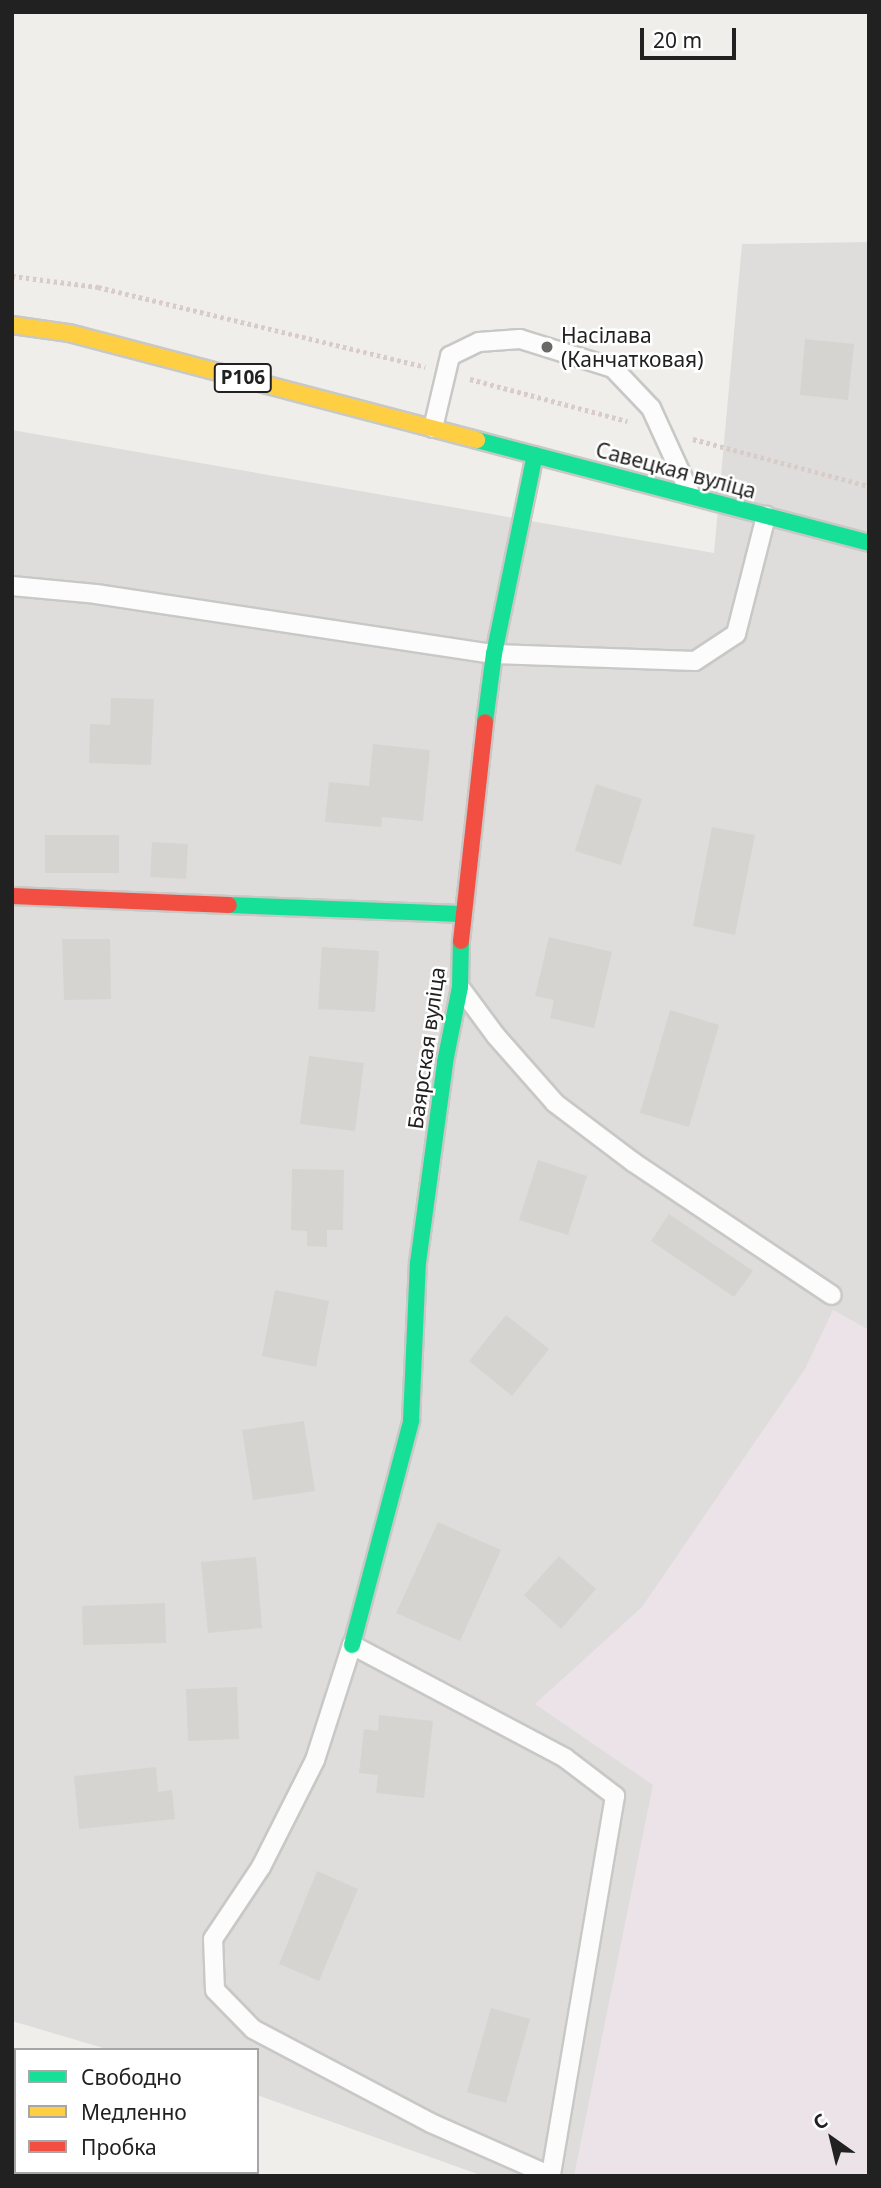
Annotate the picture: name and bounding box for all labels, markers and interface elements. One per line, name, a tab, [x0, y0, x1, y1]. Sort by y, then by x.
scale bar	[643, 14, 739, 58]
text: 20 m	[653, 26, 702, 54]
place label: Насілава (Канчатковая)	[561, 322, 704, 372]
marker: Насілава (Канчатковая)	[539, 339, 555, 355]
road number: Р106	[213, 362, 273, 394]
street label: Савецкая вуліца	[593, 436, 759, 504]
street label: Баярская вуліца	[402, 965, 450, 1131]
legend	[14, 2048, 259, 2174]
text: Свободно	[81, 2063, 182, 2091]
text: Медленно	[81, 2098, 187, 2126]
north arrow	[797, 2104, 867, 2174]
text: С	[808, 2107, 833, 2136]
text: Пробка	[81, 2133, 157, 2161]

